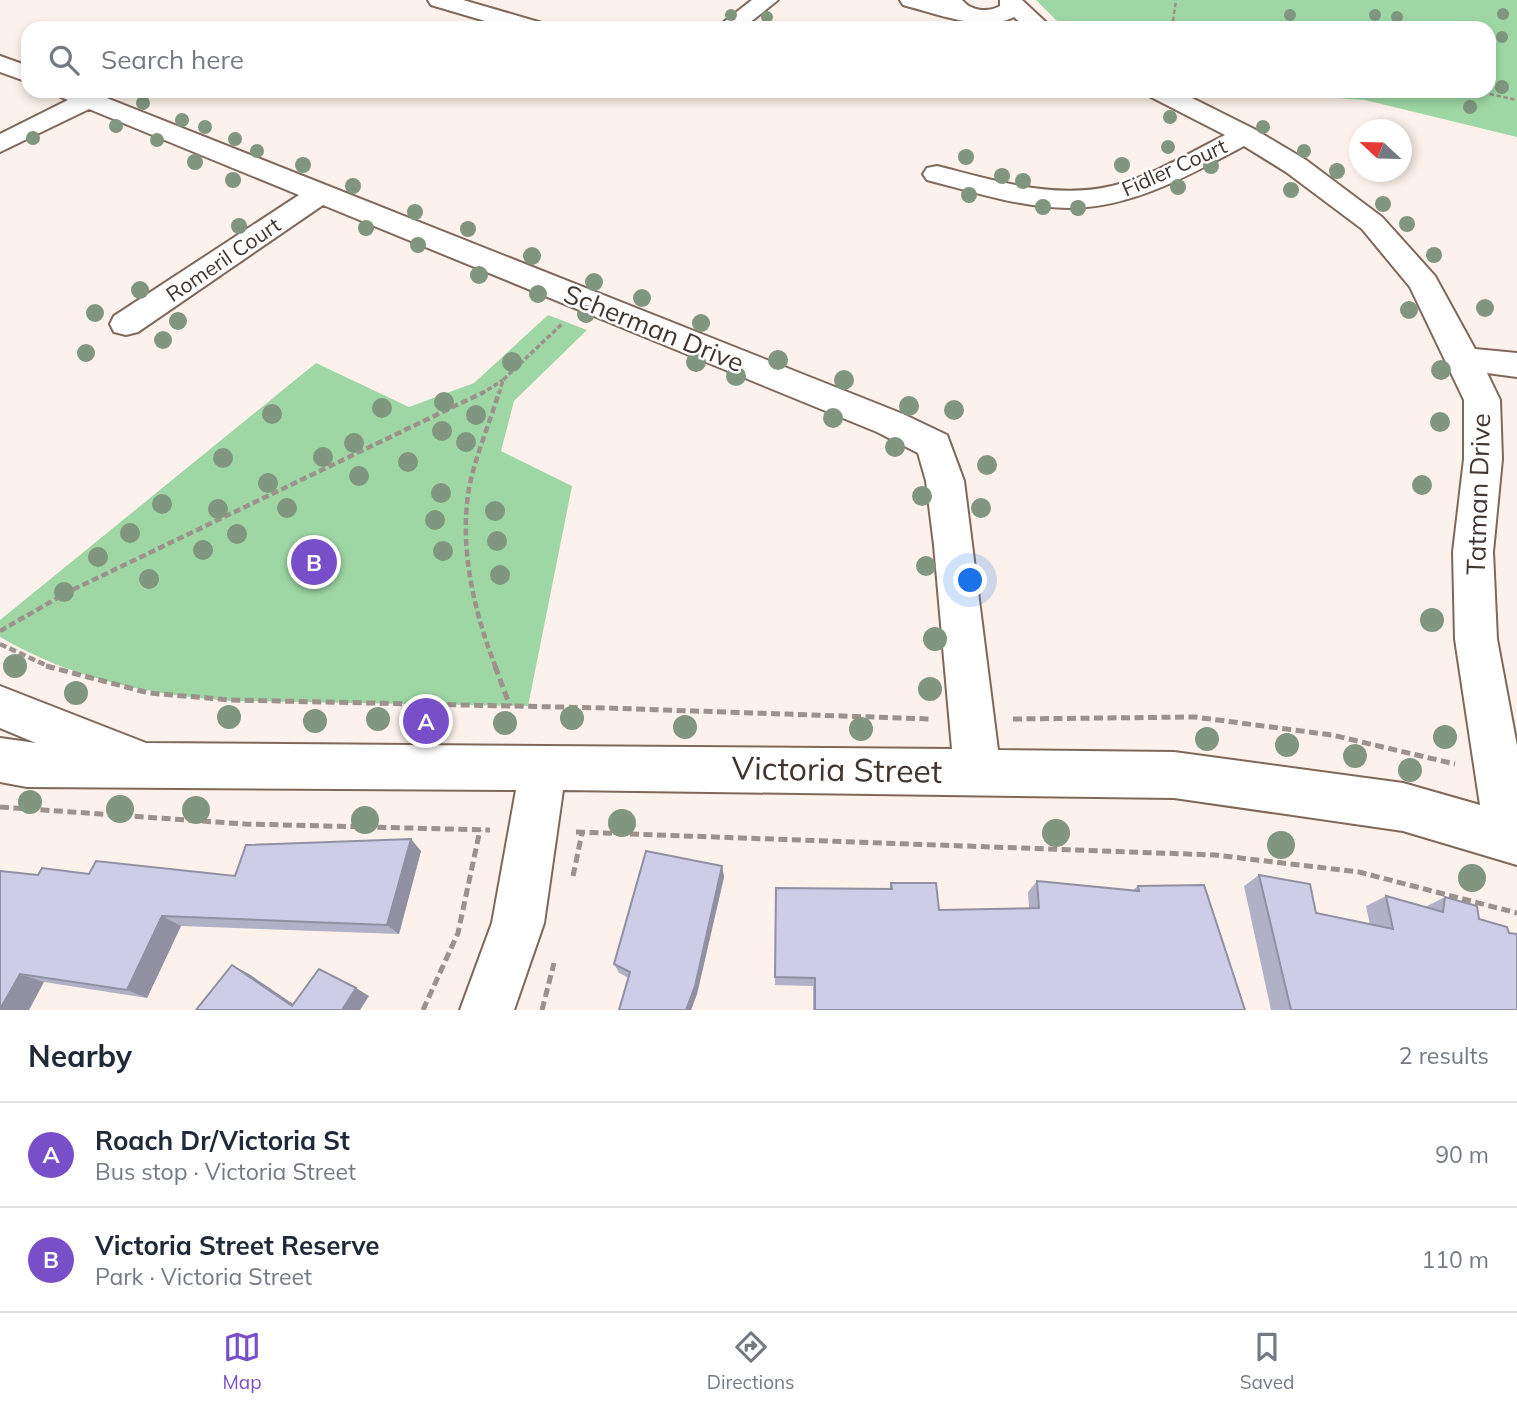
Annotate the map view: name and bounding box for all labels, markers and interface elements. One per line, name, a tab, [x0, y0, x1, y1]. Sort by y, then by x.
search box	[21, 21, 1496, 98]
icon: search	[45, 41, 83, 79]
text: Search here	[101, 43, 244, 76]
north arrow	[1349, 119, 1412, 182]
street label: Fidler Court	[1117, 132, 1231, 202]
street label: Romeril Court	[161, 211, 285, 307]
street label: Scherman Drive	[559, 277, 749, 379]
street label: Tatman Drive	[1459, 413, 1497, 575]
pin: B	[291, 536, 337, 588]
your location	[953, 563, 987, 597]
pin: A	[403, 695, 449, 747]
street label: Victoria Street	[731, 747, 943, 791]
text: Nearby	[28, 1037, 132, 1075]
text: 2 results	[1399, 1041, 1489, 1070]
text: Roach Dr/Victoria St	[95, 1124, 350, 1157]
text: A	[42, 1140, 60, 1169]
text: 90 m	[1435, 1140, 1489, 1169]
text: Bus stop · Victoria Street	[95, 1157, 356, 1186]
text: Victoria Street Reserve	[95, 1229, 380, 1262]
text: B	[43, 1245, 59, 1274]
text: 110 m	[1421, 1245, 1489, 1274]
text: Park · Victoria Street	[95, 1262, 312, 1291]
tab: Map	[223, 1328, 262, 1394]
tab: Directions	[707, 1328, 795, 1394]
tab: Saved	[1240, 1328, 1294, 1394]

